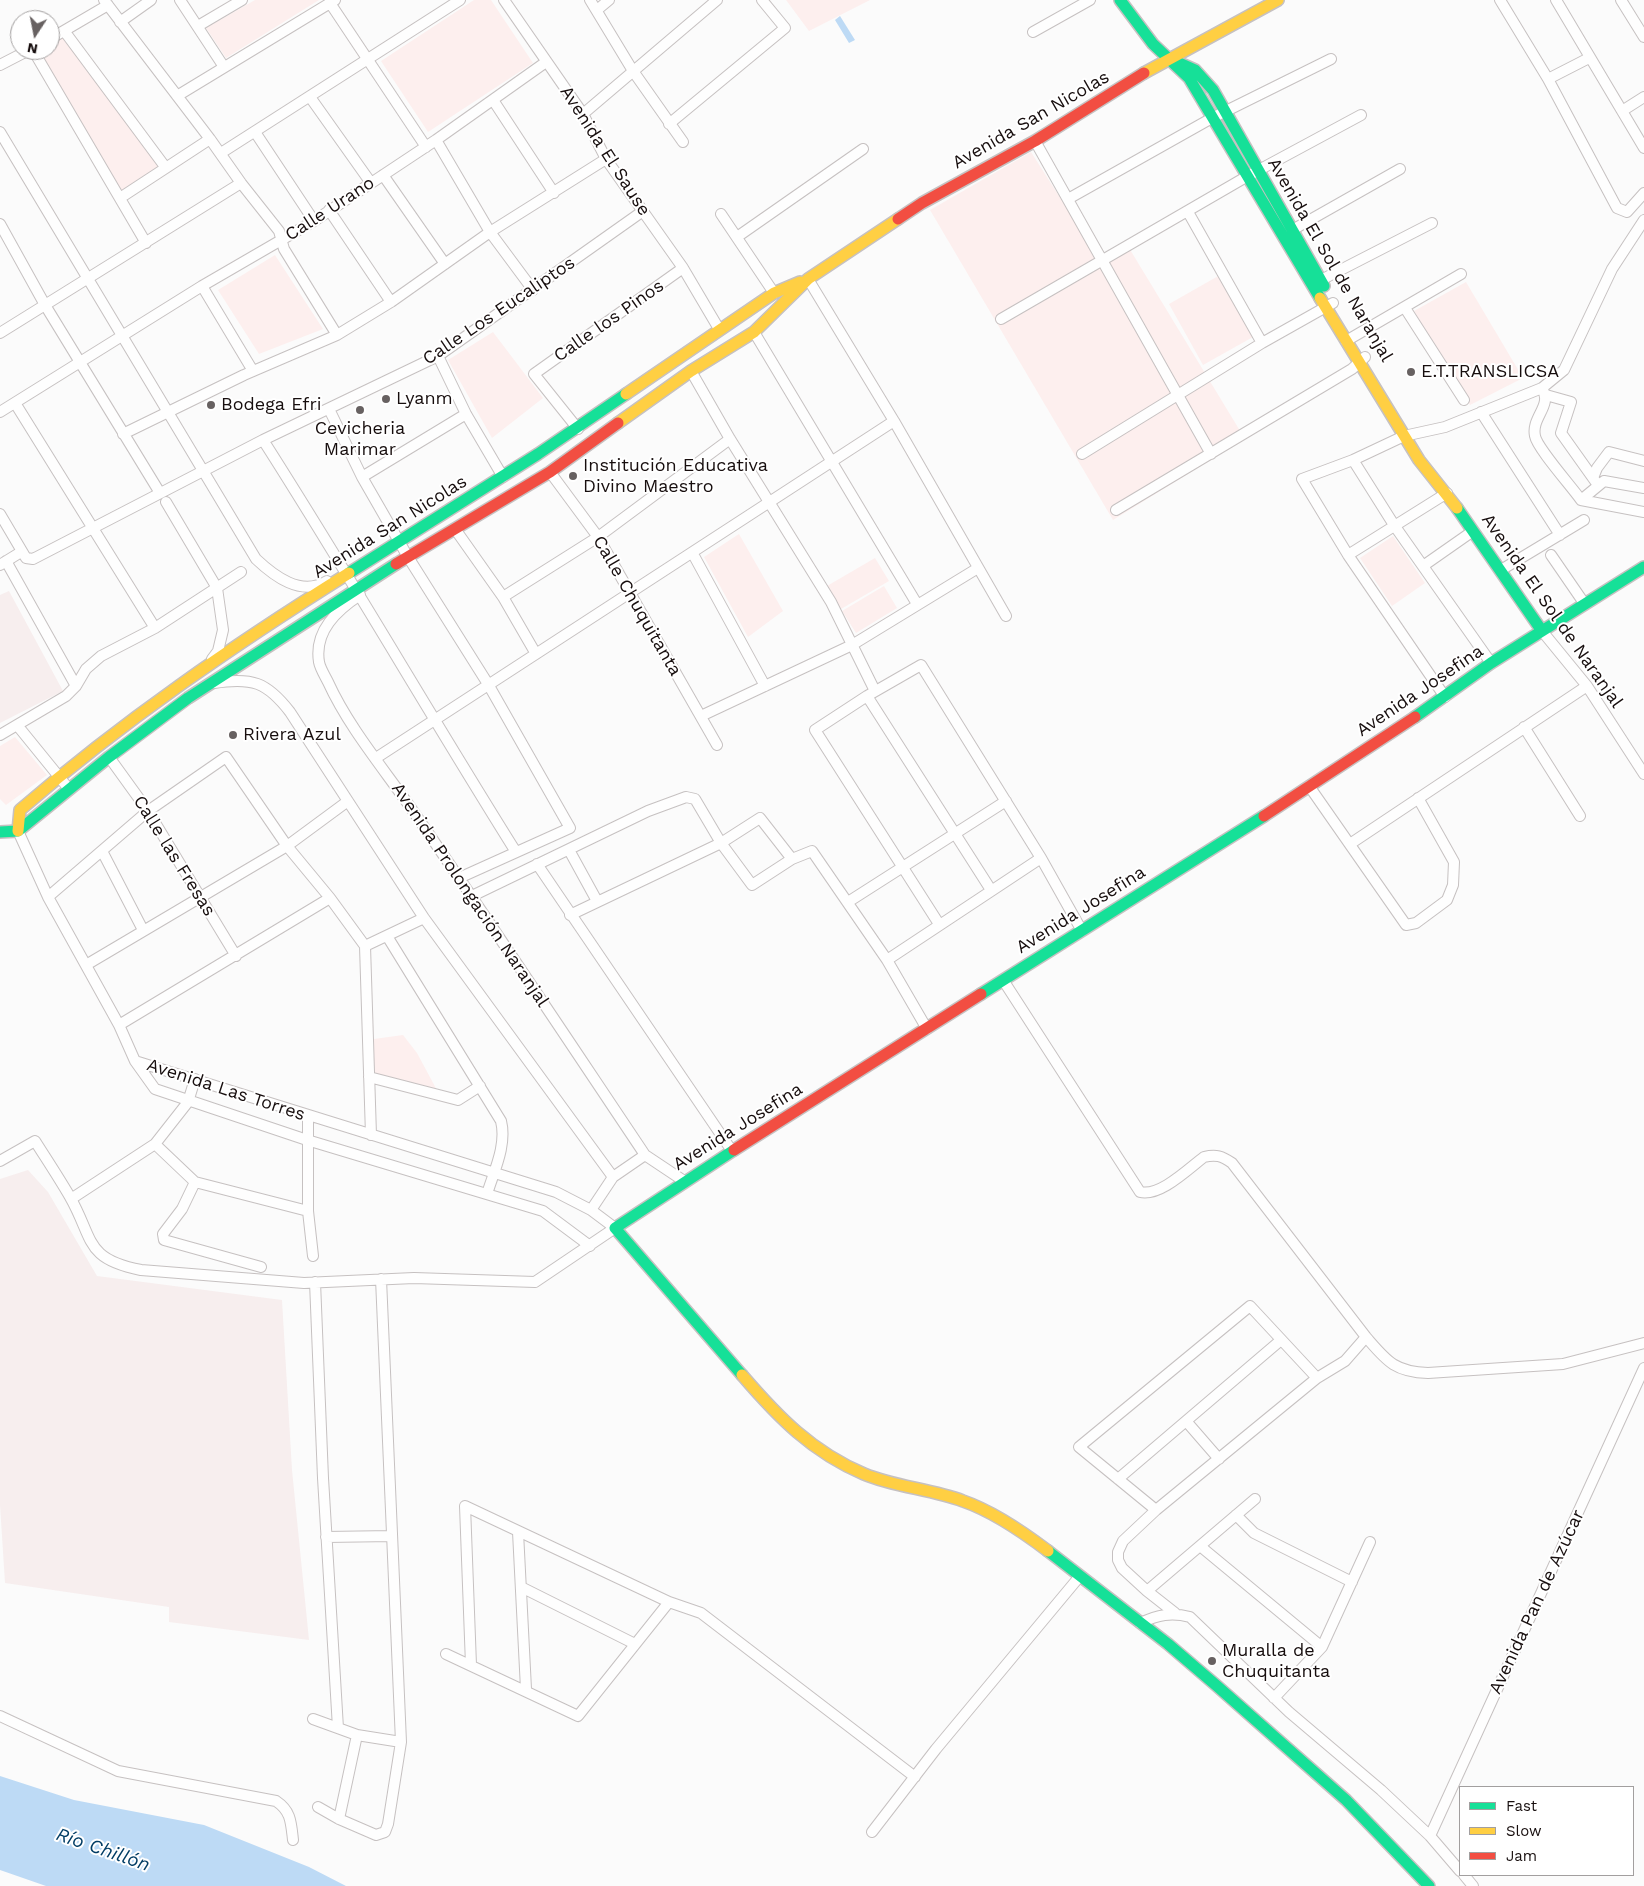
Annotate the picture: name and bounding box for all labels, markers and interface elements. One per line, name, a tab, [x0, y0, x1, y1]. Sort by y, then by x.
north arrow	[10, 10, 60, 60]
text: N	[26, 40, 39, 58]
street label: Avenida San Nicolas	[949, 66, 1113, 174]
street label: Avenida El Sause	[555, 82, 655, 220]
street label: Avenida El Sol de Naranjal	[1263, 154, 1397, 366]
street label: Calle Urano	[281, 172, 379, 246]
street label: Calle Los Eucaliptos	[419, 252, 579, 370]
street label: Calle los Pinos	[550, 275, 668, 367]
place label: E.T.TRANSLICSA	[1421, 361, 1559, 383]
marker: E.T.TRANSLICSA	[1405, 366, 1417, 378]
place label: Lyanm	[396, 388, 453, 410]
marker: Lyanm	[380, 393, 392, 405]
place label: Bodega Efri	[221, 394, 322, 416]
marker: Bodega Efri	[205, 399, 217, 411]
marker: Cevicheria Marimar	[354, 404, 366, 416]
place label: Cevicheria Marimar	[315, 418, 405, 460]
place label: Institución Educativa Divino Maestro	[583, 455, 768, 498]
marker: Institución Educativa Divino Maestro	[567, 470, 579, 482]
street label: Avenida San Nicolas	[309, 471, 471, 583]
street label: Avenida El Sol de Naranjal	[1477, 510, 1627, 712]
street label: Calle Chuquitanta	[588, 532, 686, 680]
street label: Avenida Josefina	[1352, 641, 1488, 741]
place label: Rivera Azul	[243, 724, 341, 746]
marker: Rivera Azul	[227, 729, 239, 741]
street label: Avenida Prolongación Naranjal	[387, 779, 553, 1011]
street label: Calle las Fresas	[128, 792, 220, 920]
street label: Avenida Josefina	[1012, 862, 1150, 958]
street label: Avenida Las Torres	[144, 1054, 308, 1126]
street label: Avenida Josefina	[669, 1079, 807, 1175]
street label: Avenida Pan de Azúcar	[1485, 1506, 1589, 1698]
place label: Muralla de Chuquitanta	[1222, 1640, 1330, 1682]
marker: Muralla de Chuquitanta	[1206, 1655, 1218, 1667]
legend	[1459, 1786, 1634, 1876]
text: Fast	[1506, 1797, 1537, 1815]
text: Slow	[1506, 1822, 1542, 1840]
water label: Río Chillón	[53, 1823, 153, 1877]
text: Jam	[1506, 1847, 1537, 1865]

